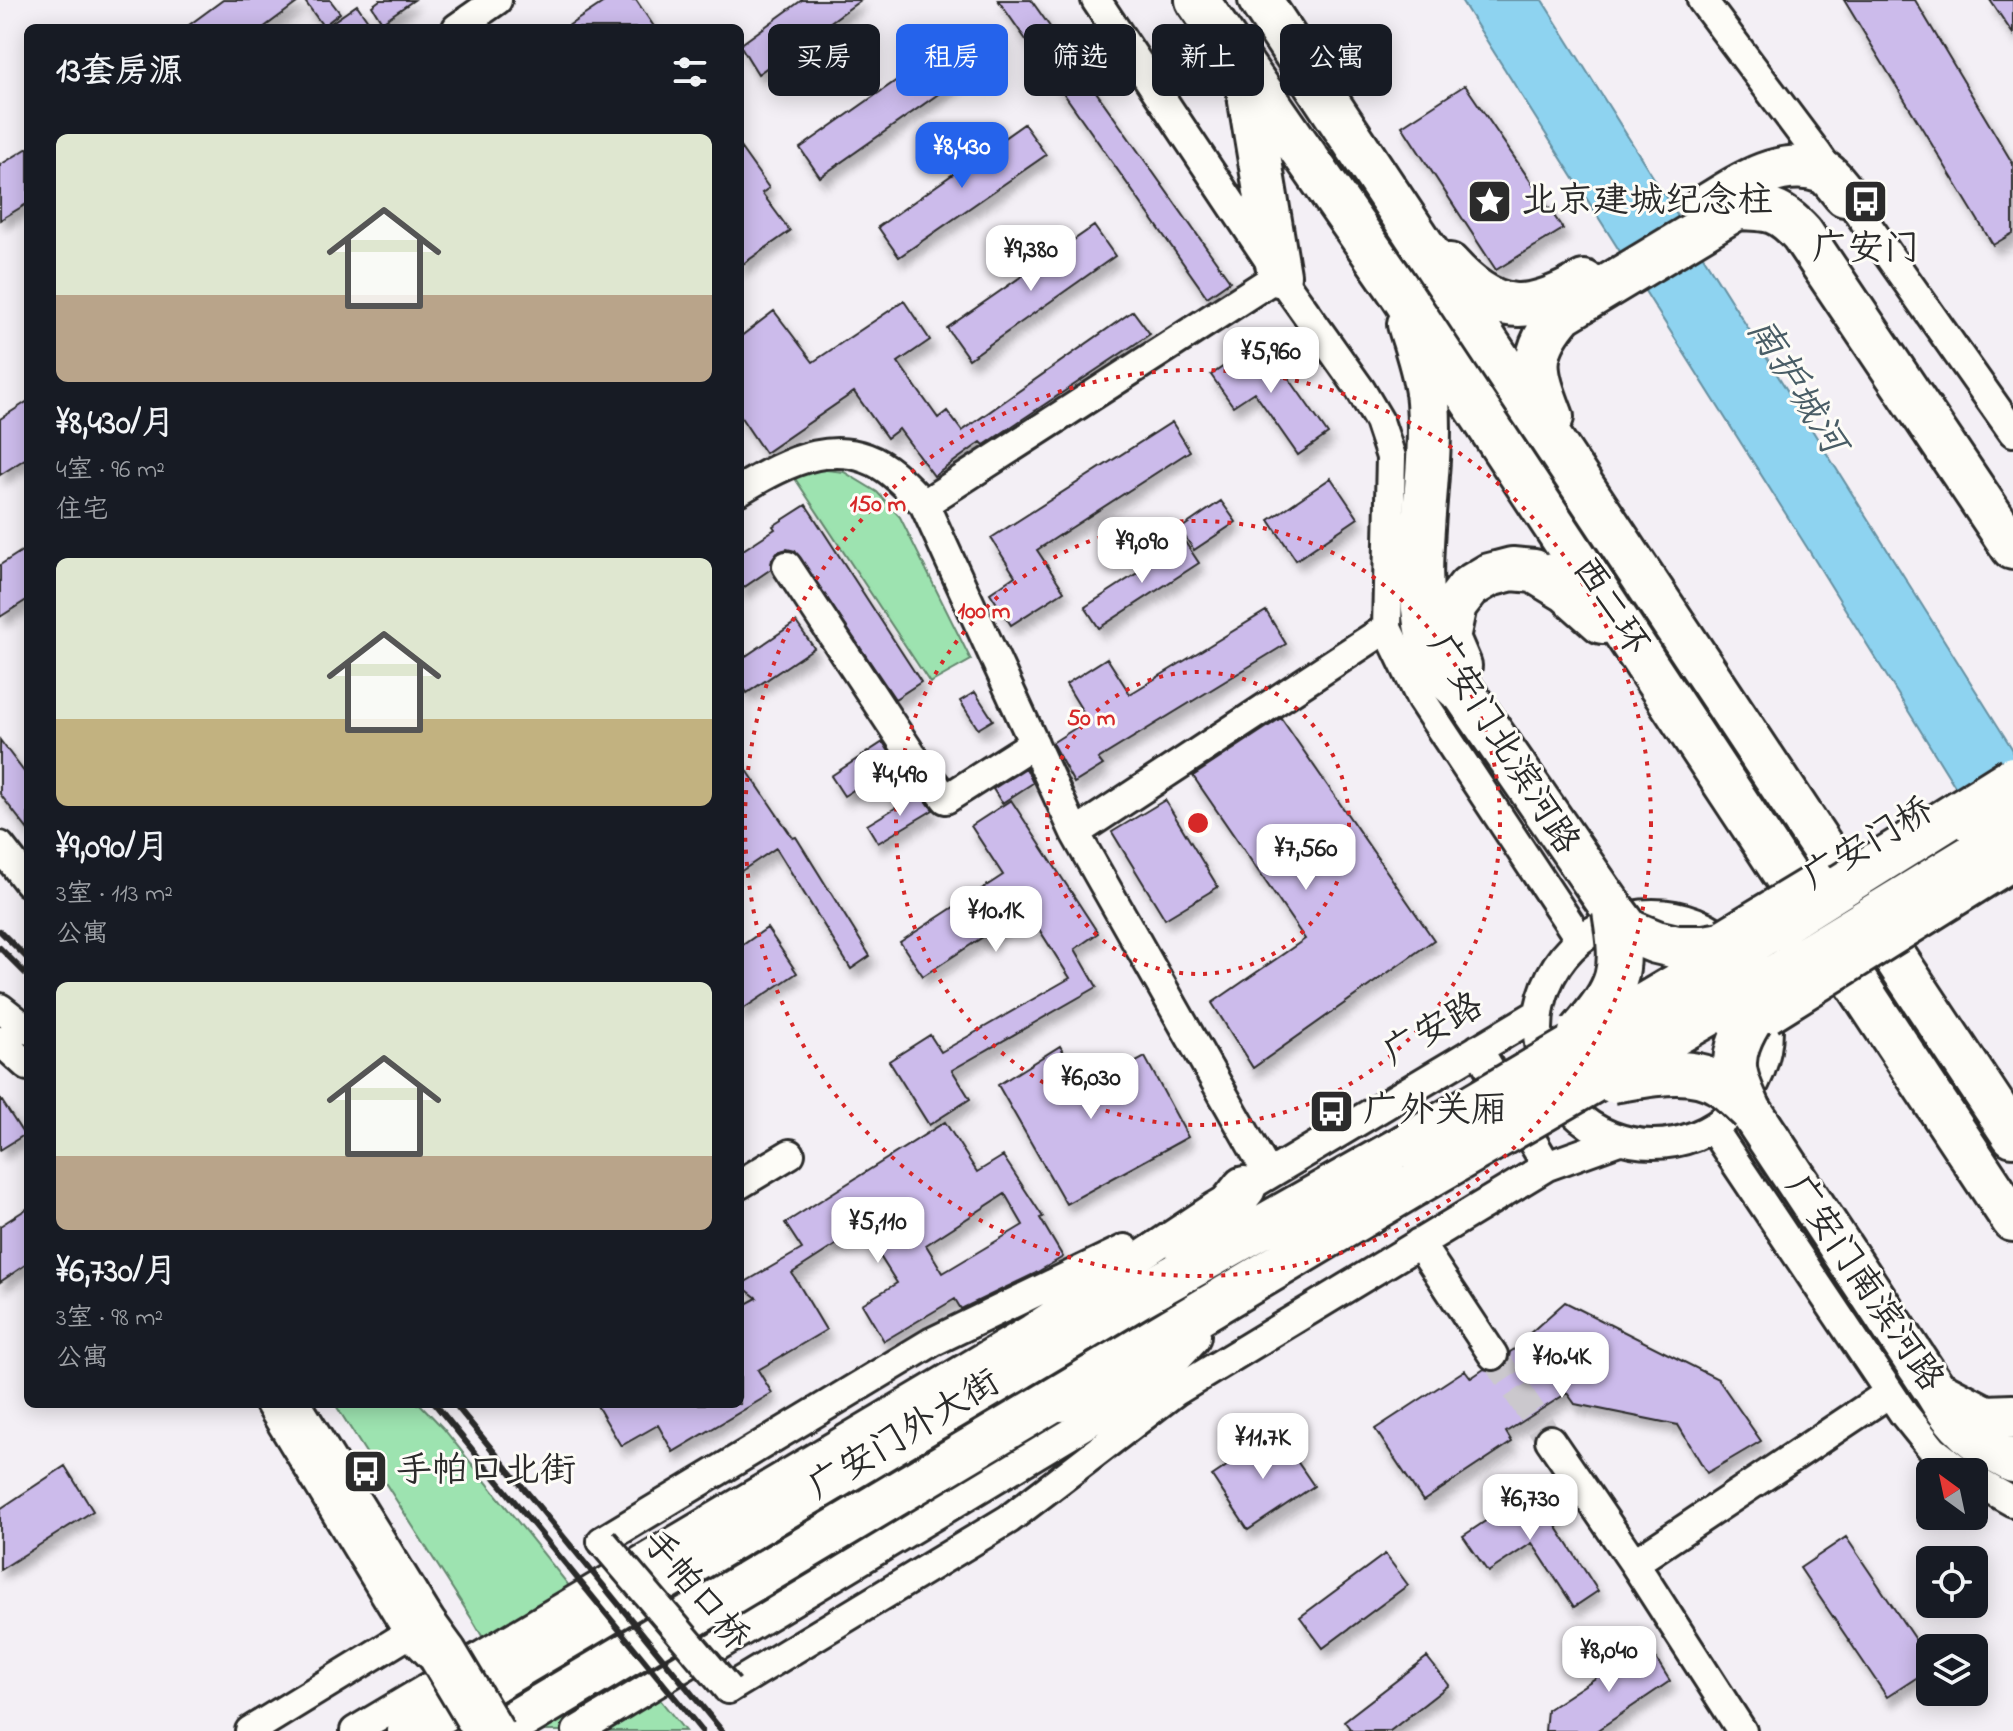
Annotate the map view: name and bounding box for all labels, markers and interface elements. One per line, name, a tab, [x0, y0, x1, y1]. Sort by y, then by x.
chip: 买房	[768, 24, 880, 96]
chip: 租房	[896, 24, 1008, 96]
chip: 筛选	[1024, 24, 1136, 96]
chip: 新上	[1152, 24, 1264, 96]
chip: 公寓	[1280, 24, 1392, 96]
text: 13套房源	[56, 48, 183, 98]
icon: filters	[668, 50, 712, 94]
pin: ¥8,430	[897, 122, 1027, 190]
text: ¥8,430	[933, 129, 991, 167]
place label: 北京建城纪念柱	[1521, 176, 1773, 229]
bus stop icon: 广安门	[1842, 177, 1890, 225]
place icon: 北京建城纪念柱	[1466, 178, 1514, 226]
icon: home	[312, 186, 456, 330]
place label: 广安门	[1812, 224, 1920, 277]
pin: ¥9,380	[966, 225, 1096, 293]
text: ¥9,380	[1004, 232, 1058, 270]
water label: 南护城河	[1731, 308, 1862, 471]
pin: ¥5,960	[1206, 327, 1336, 395]
text: ¥5,960	[1241, 334, 1301, 372]
text: ¥8,430/月	[56, 400, 175, 450]
text: 4室 · 96 m²	[56, 452, 165, 490]
text: 150 m	[850, 488, 907, 523]
text: 住宅	[56, 492, 108, 530]
pin: ¥9,090	[1077, 517, 1207, 585]
text: ¥9,090	[1116, 524, 1168, 562]
street label: 西二环	[1557, 547, 1661, 667]
text: 100 m	[958, 595, 1011, 630]
icon: home	[312, 610, 456, 754]
street label: 广安门北滨河路	[1413, 624, 1591, 866]
text: 50 m	[1067, 702, 1116, 737]
pin: ¥4,490	[835, 750, 965, 818]
text: ¥4,490	[872, 757, 928, 795]
street label: 广安门桥	[1794, 785, 1944, 905]
centre of rings	[1184, 809, 1212, 837]
text: ¥9,090/月	[56, 824, 170, 874]
pin: ¥7,560	[1241, 824, 1371, 892]
text: ¥7,560	[1275, 831, 1337, 869]
text: 3室 · 113 m²	[56, 876, 173, 914]
pin: ¥10.1K	[931, 886, 1061, 954]
text: ¥10.1K	[968, 893, 1024, 931]
text: 公寓	[56, 916, 108, 954]
street label: 广安路	[1374, 981, 1494, 1081]
icon: home	[312, 1034, 456, 1178]
pin: ¥6,030	[1026, 1053, 1156, 1121]
text: ¥6,030	[1061, 1060, 1121, 1098]
place label: 广外关厢	[1363, 1086, 1507, 1139]
bus stop icon: 广外关厢	[1308, 1088, 1356, 1136]
street label: 广安门南滨河路	[1771, 1165, 1955, 1403]
pin: ¥5,110	[813, 1197, 943, 1265]
text: ¥5,110	[849, 1204, 907, 1242]
text: ¥6,730/月	[56, 1248, 177, 1298]
text: 3室 · 98 m²	[56, 1300, 163, 1338]
pin: ¥10.4K	[1497, 1332, 1627, 1400]
text: ¥10.4K	[1533, 1339, 1591, 1377]
text: 公寓	[56, 1340, 108, 1378]
street label: 广安门外大街	[799, 1358, 1011, 1514]
pin: ¥11.7K	[1198, 1413, 1328, 1481]
text: ¥11.7K	[1235, 1420, 1291, 1458]
place label: 手帕口北街	[396, 1446, 576, 1499]
bus stop icon: 手帕口北街	[341, 1448, 389, 1496]
north arrow	[1916, 1458, 1988, 1530]
map controls	[1916, 1458, 1988, 1706]
pin: ¥6,730	[1465, 1474, 1595, 1542]
text: ¥6,730	[1501, 1481, 1559, 1519]
street label: 手帕口桥	[627, 1519, 761, 1663]
button: locate	[1916, 1546, 1988, 1618]
pin: ¥8,040	[1544, 1626, 1674, 1694]
text: ¥8,040	[1580, 1633, 1638, 1671]
button: layers	[1916, 1634, 1988, 1706]

